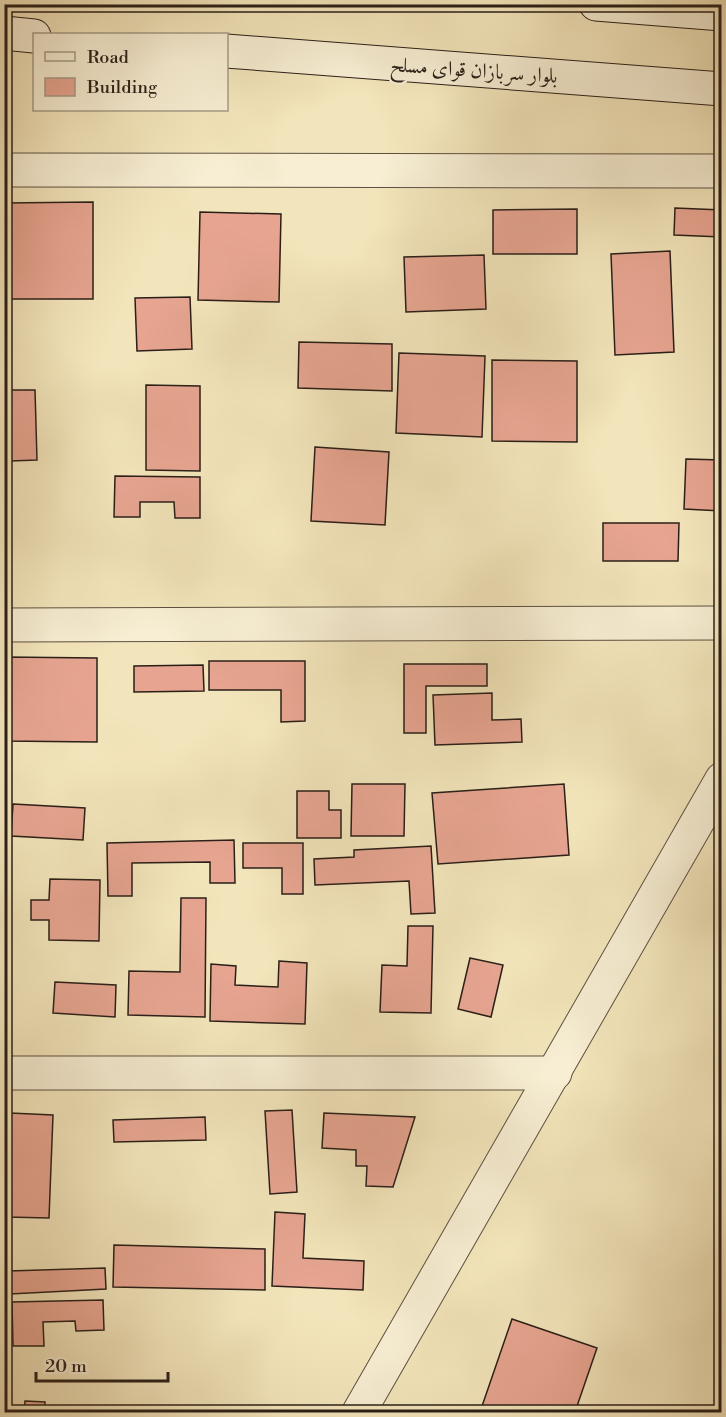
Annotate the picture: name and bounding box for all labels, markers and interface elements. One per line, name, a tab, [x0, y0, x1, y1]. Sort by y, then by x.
legend	[33, 33, 228, 111]
text: Road	[87, 46, 130, 69]
street label: بلوار سربازان قوای مسلح	[389, 52, 559, 95]
text: Building	[86, 76, 158, 99]
scale bar	[36, 1345, 168, 1383]
text: 20 m	[45, 1355, 87, 1378]

